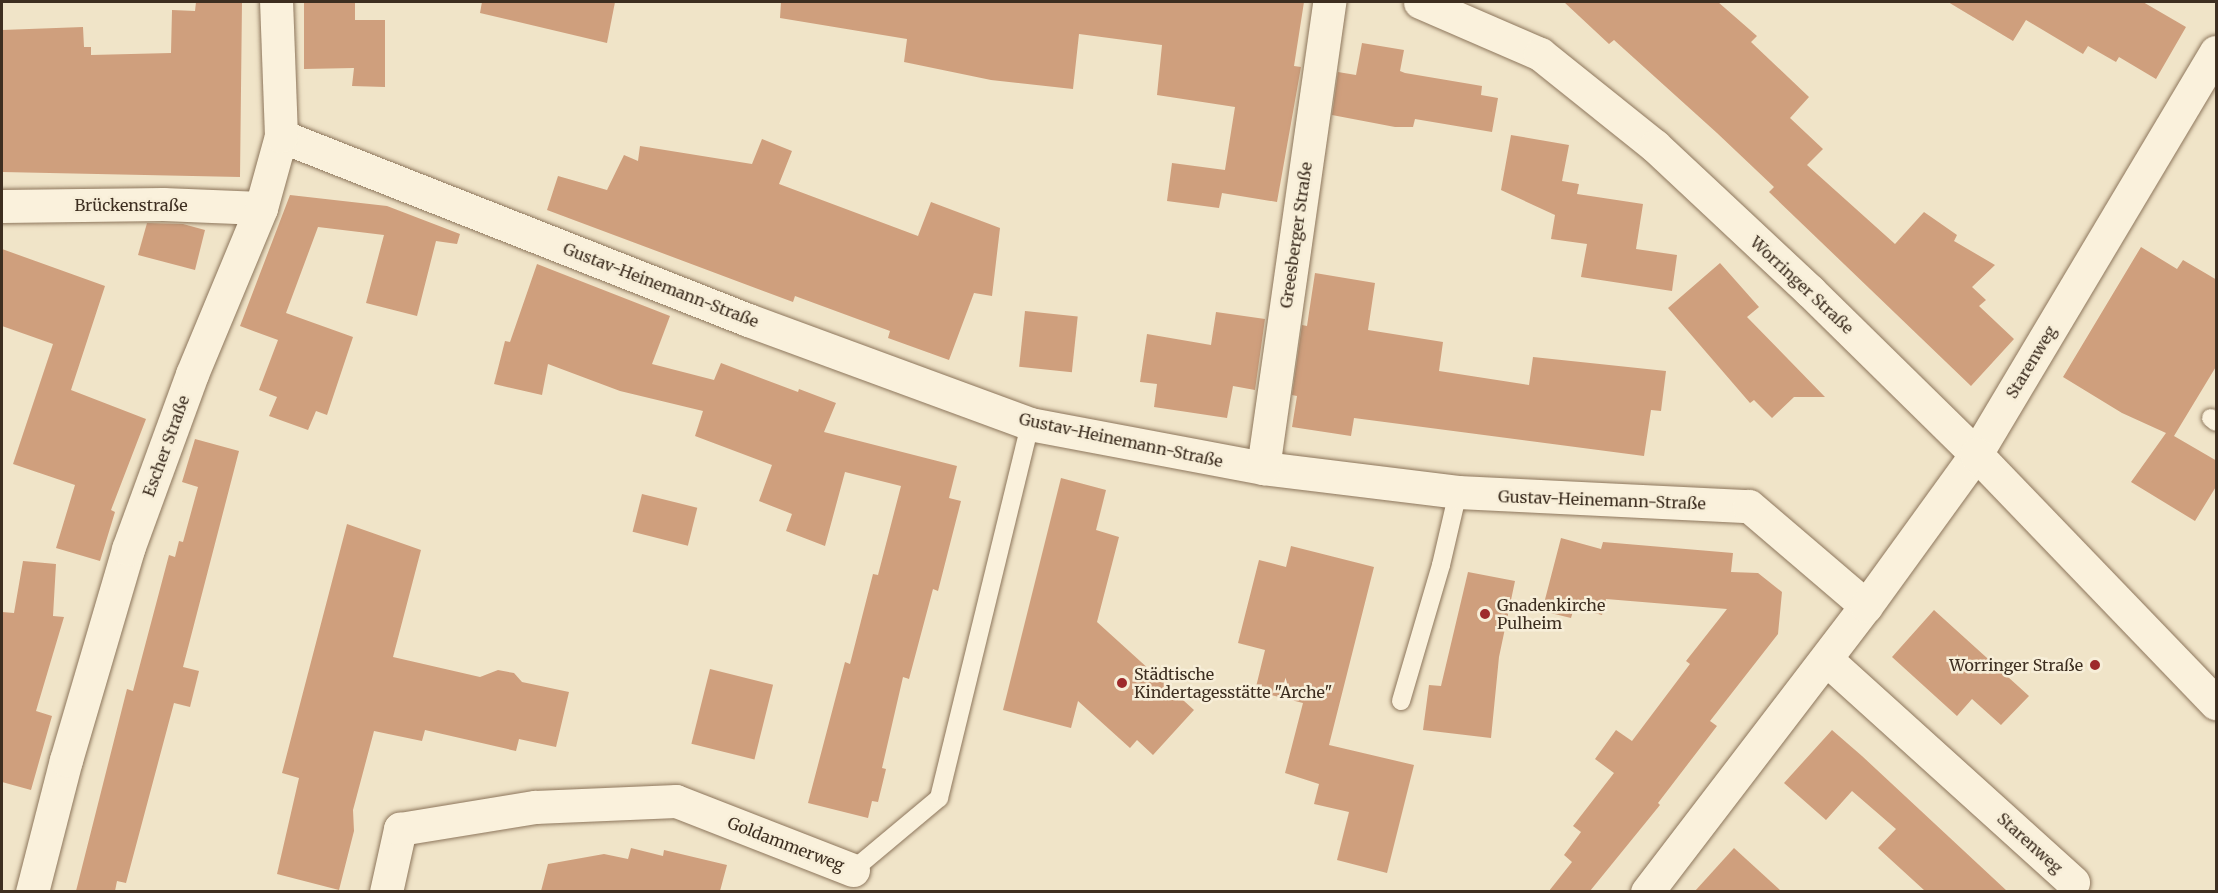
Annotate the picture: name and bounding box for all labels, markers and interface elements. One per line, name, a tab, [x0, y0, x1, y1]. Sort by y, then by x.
street label: Greesberger Straße	[1276, 161, 1316, 309]
street label: Brückenstraße	[74, 195, 188, 215]
street label: Worringer Straße	[1747, 232, 1857, 338]
street label: Gustav-Heinemann-Straße	[561, 239, 761, 331]
street label: Starenweg	[2002, 322, 2060, 402]
street label: Escher Straße	[139, 393, 193, 499]
street label: Gustav-Heinemann-Straße	[1017, 409, 1225, 471]
street label: Gustav-Heinemann-Straße	[1498, 487, 1706, 513]
place label: Gnadenkirche Pulheim	[1497, 595, 1605, 633]
marker: Gnadenkirche Pulheim	[1478, 607, 1492, 621]
place label: Worringer Straße	[1949, 655, 2083, 675]
marker: Worringer Straße	[2088, 658, 2102, 672]
place label: Städtische Kindertagesstätte "Arche"	[1134, 664, 1332, 702]
marker: Städtische Kindertagesstätte "Arche"	[1115, 676, 1129, 690]
street label: Starenweg	[1993, 809, 2067, 877]
street label: Goldammerweg	[725, 813, 847, 875]

